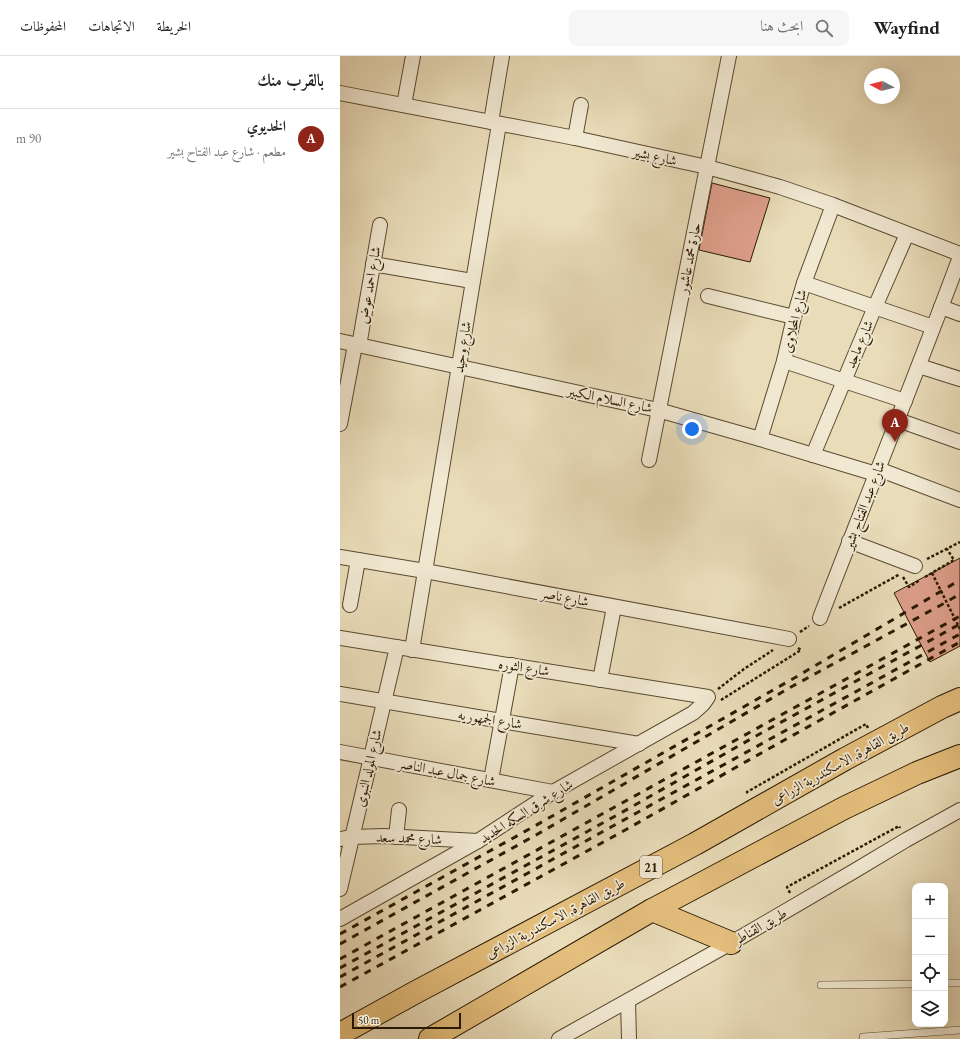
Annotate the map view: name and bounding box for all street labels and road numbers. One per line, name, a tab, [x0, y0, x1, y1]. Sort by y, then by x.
street label: شارع بشير	[629, 142, 679, 172]
street label: حارة محمد عاشور	[673, 221, 705, 297]
street label: شارع احمد عوض	[353, 245, 388, 326]
street label: شارع المحلاوى	[777, 287, 814, 355]
street label: شارع ماجد	[841, 317, 880, 372]
street label: شارع وحيد	[449, 320, 478, 375]
street label: شارع السلام الكبير	[563, 381, 654, 421]
street label: شارع عبد الفتاح بشير	[838, 458, 893, 555]
street label: شارع ناصر	[537, 583, 590, 613]
street label: شارع الثوره	[497, 654, 551, 683]
street label: شارع الجمهوريه	[456, 705, 523, 736]
street label: طريق القاهرة, الاسكندرية الزراعى	[768, 718, 912, 808]
street label: شارع المولد النبوى	[350, 727, 389, 809]
street label: شارع جمال عبد الناصر	[394, 753, 497, 793]
street label: شارع شرق السكه الحديد	[476, 775, 578, 850]
street label: شارع محمد سعد	[375, 828, 443, 851]
road number: 21	[640, 856, 662, 878]
street label: طريق القاهرة, الاسكندرية الزراعى	[482, 874, 628, 962]
street label: طريق القناطر	[728, 904, 790, 949]

